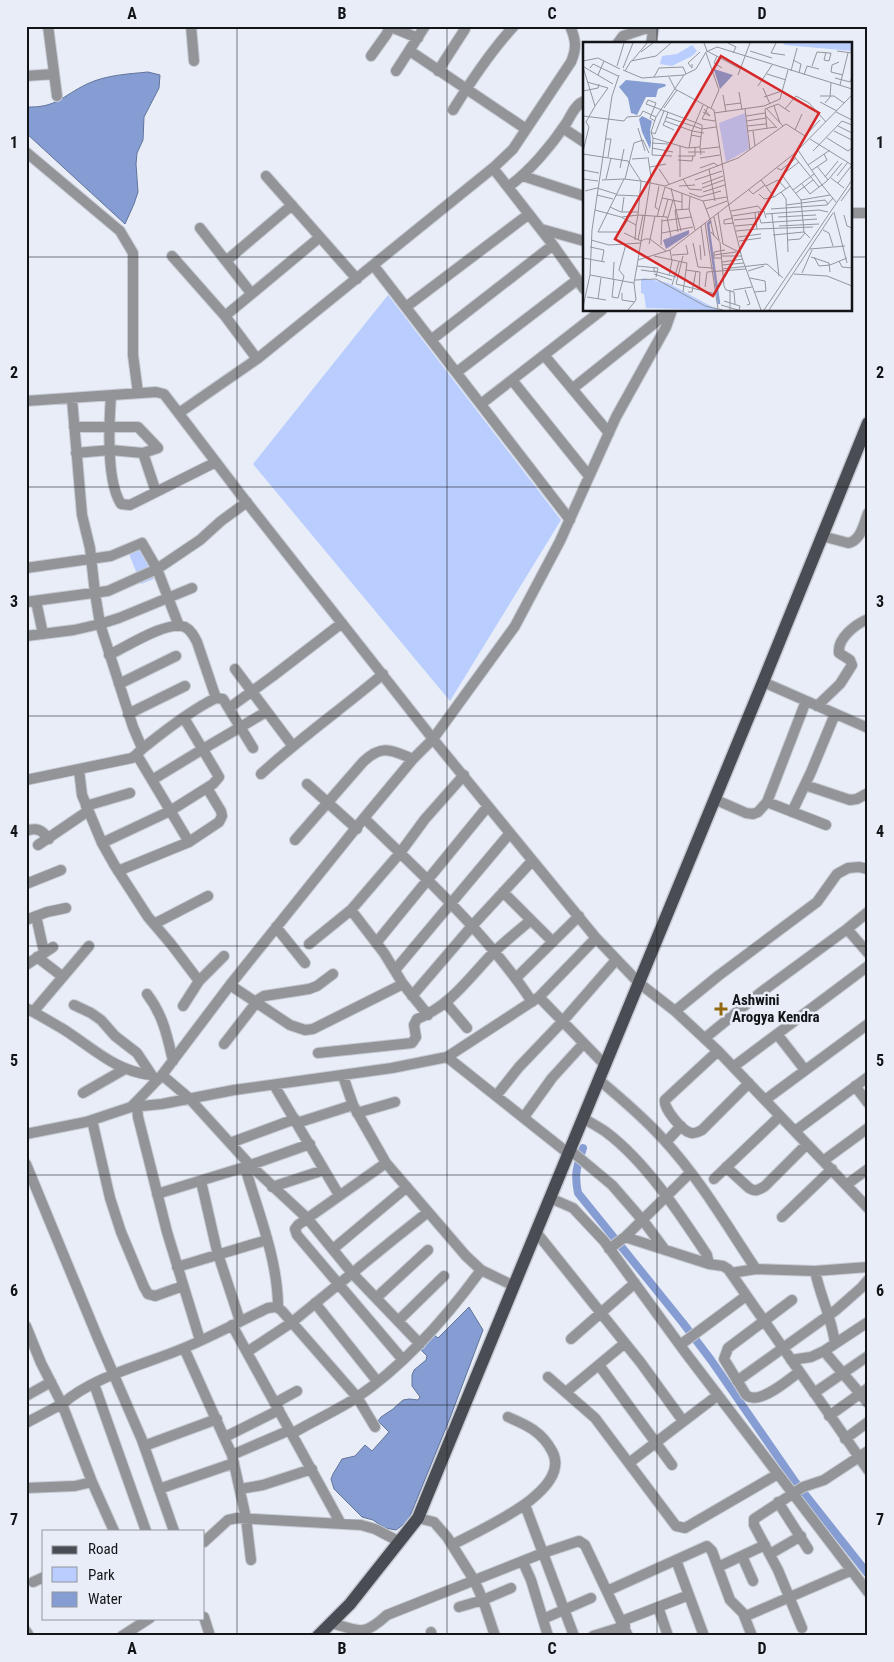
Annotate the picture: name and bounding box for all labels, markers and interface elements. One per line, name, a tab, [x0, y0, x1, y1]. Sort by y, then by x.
text: A	[127, 4, 137, 23]
text: B	[338, 4, 347, 23]
text: C	[547, 4, 557, 23]
text: D	[757, 4, 767, 23]
inset map	[583, 42, 852, 311]
text: 1	[10, 133, 18, 152]
text: 1	[876, 133, 884, 152]
text: 2	[10, 363, 18, 382]
text: 2	[876, 363, 884, 382]
text: 3	[10, 592, 18, 611]
text: 3	[876, 592, 884, 611]
text: 4	[10, 822, 18, 841]
text: 4	[876, 822, 884, 841]
place label: Ashwini Arogya Kendra	[732, 991, 820, 1026]
marker: Ashwini Arogya Kendra	[714, 1002, 728, 1016]
text: 5	[10, 1051, 18, 1070]
text: 5	[876, 1051, 884, 1070]
text: 6	[10, 1281, 18, 1300]
text: 6	[876, 1281, 884, 1300]
text: 7	[10, 1510, 18, 1529]
text: 7	[876, 1510, 884, 1529]
legend	[42, 1530, 205, 1620]
text: Road	[88, 1540, 118, 1558]
text: Park	[88, 1566, 115, 1584]
text: Water	[88, 1590, 123, 1608]
text: A	[127, 1639, 137, 1658]
text: B	[338, 1639, 347, 1658]
text: C	[547, 1639, 557, 1658]
text: D	[757, 1639, 767, 1658]

